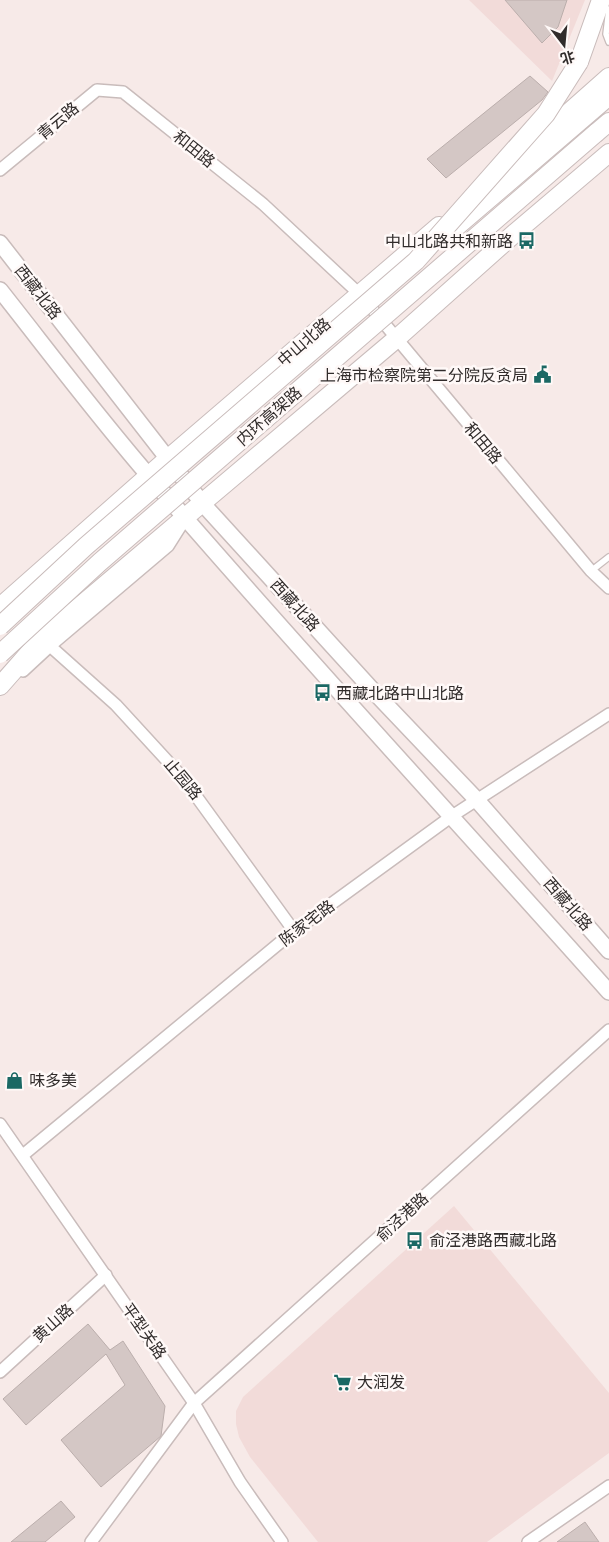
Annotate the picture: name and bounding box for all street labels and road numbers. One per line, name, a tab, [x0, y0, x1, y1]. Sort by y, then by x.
street label: 青云路	[34, 98, 82, 144]
street label: 和田路	[169, 127, 219, 171]
street label: 西藏北路	[11, 261, 65, 323]
street label: 中山北路	[274, 314, 334, 370]
street label: 内环高架路	[233, 383, 305, 449]
street label: 和田路	[460, 419, 506, 467]
street label: 西藏北路	[267, 575, 323, 635]
street label: 止园路	[160, 755, 206, 803]
street label: 西藏北路	[540, 874, 596, 934]
street label: 陈家宅路	[276, 896, 338, 950]
street label: 俞泾港路	[372, 1189, 432, 1245]
street label: 平型关路	[118, 1299, 170, 1363]
street label: 黄山路	[29, 1300, 77, 1346]

